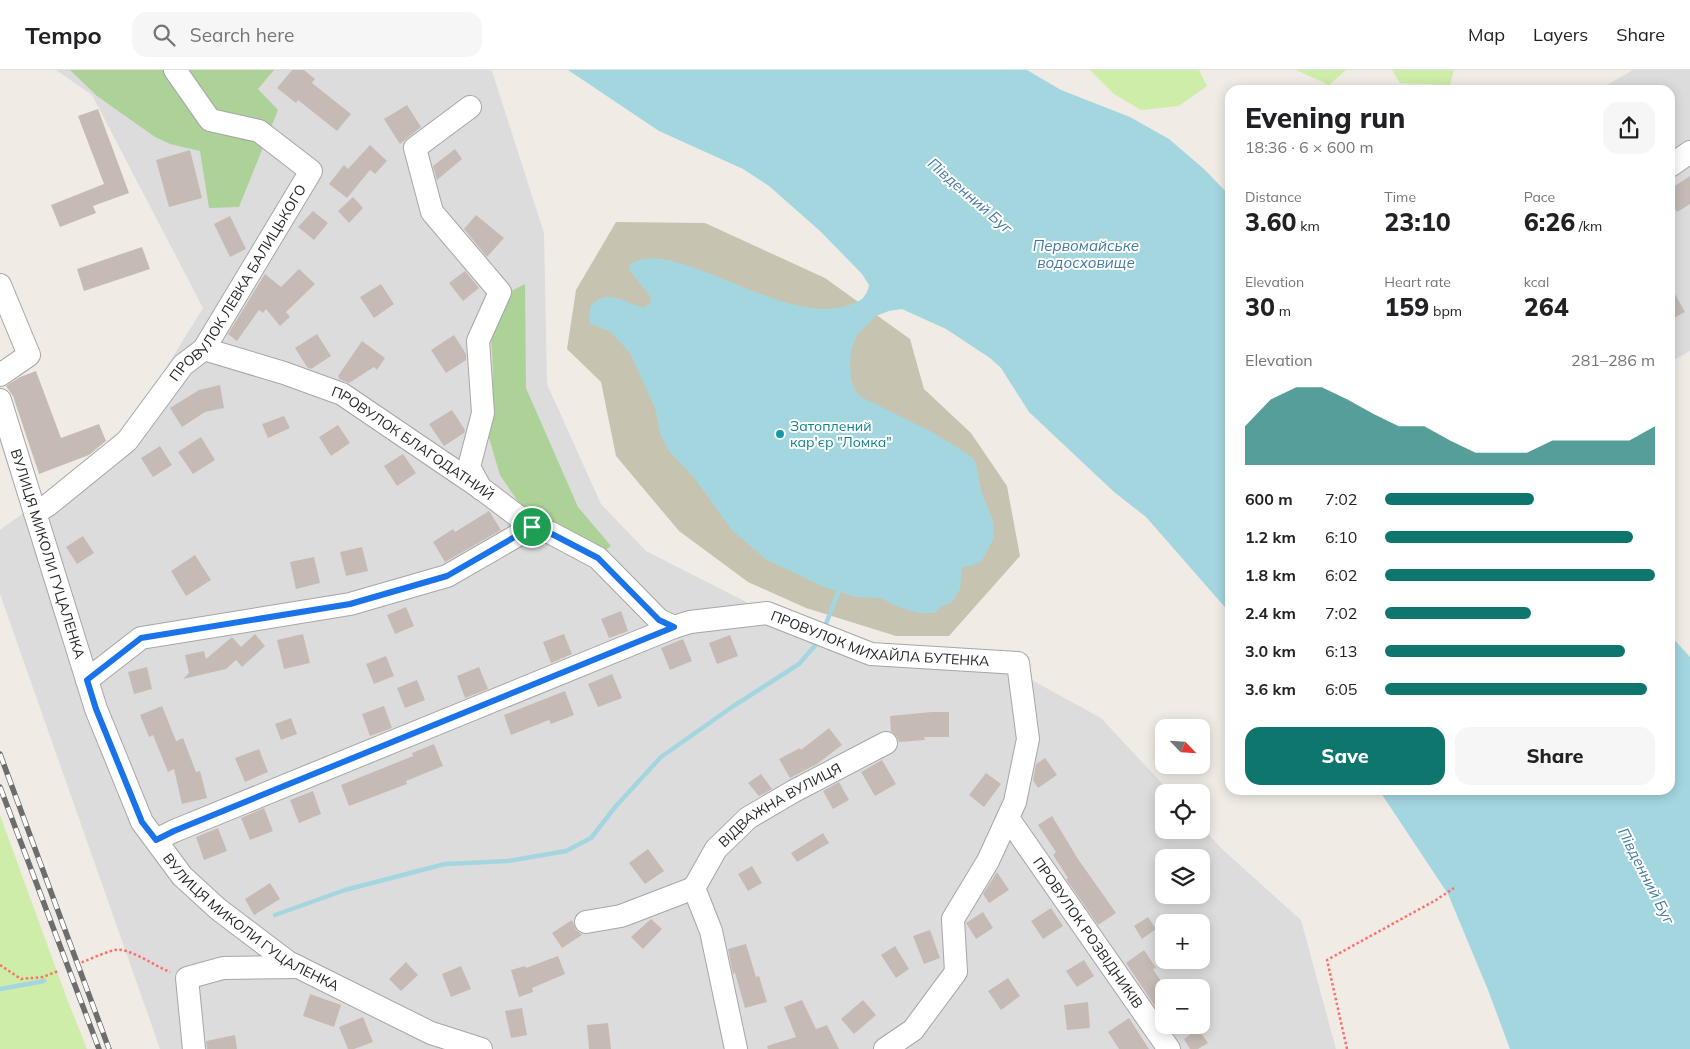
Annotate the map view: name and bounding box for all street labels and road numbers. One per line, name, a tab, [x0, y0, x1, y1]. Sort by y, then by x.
street label: ПРОВУЛОК ЛЕВКА БАЛИЦЬКОГО	[165, 181, 310, 385]
street label: ПРОВУЛОК БЛАГОДАТНИЙ	[329, 382, 498, 504]
street label: ВУЛИЦЯ МИКОЛИ ГУЦАЛЕНКА	[7, 447, 89, 662]
street label: ПРОВУЛОК МИХАЙЛА БУТЕНКА	[768, 606, 991, 670]
street label: ВІДВАЖНА ВУЛИЦЯ	[715, 759, 844, 851]
street label: ВУЛИЦЯ МИКОЛИ ГУЦАЛЕНКА	[159, 850, 343, 995]
street label: ПРОВУЛОК РОЗВІДНИКІВ	[1029, 854, 1147, 1012]

